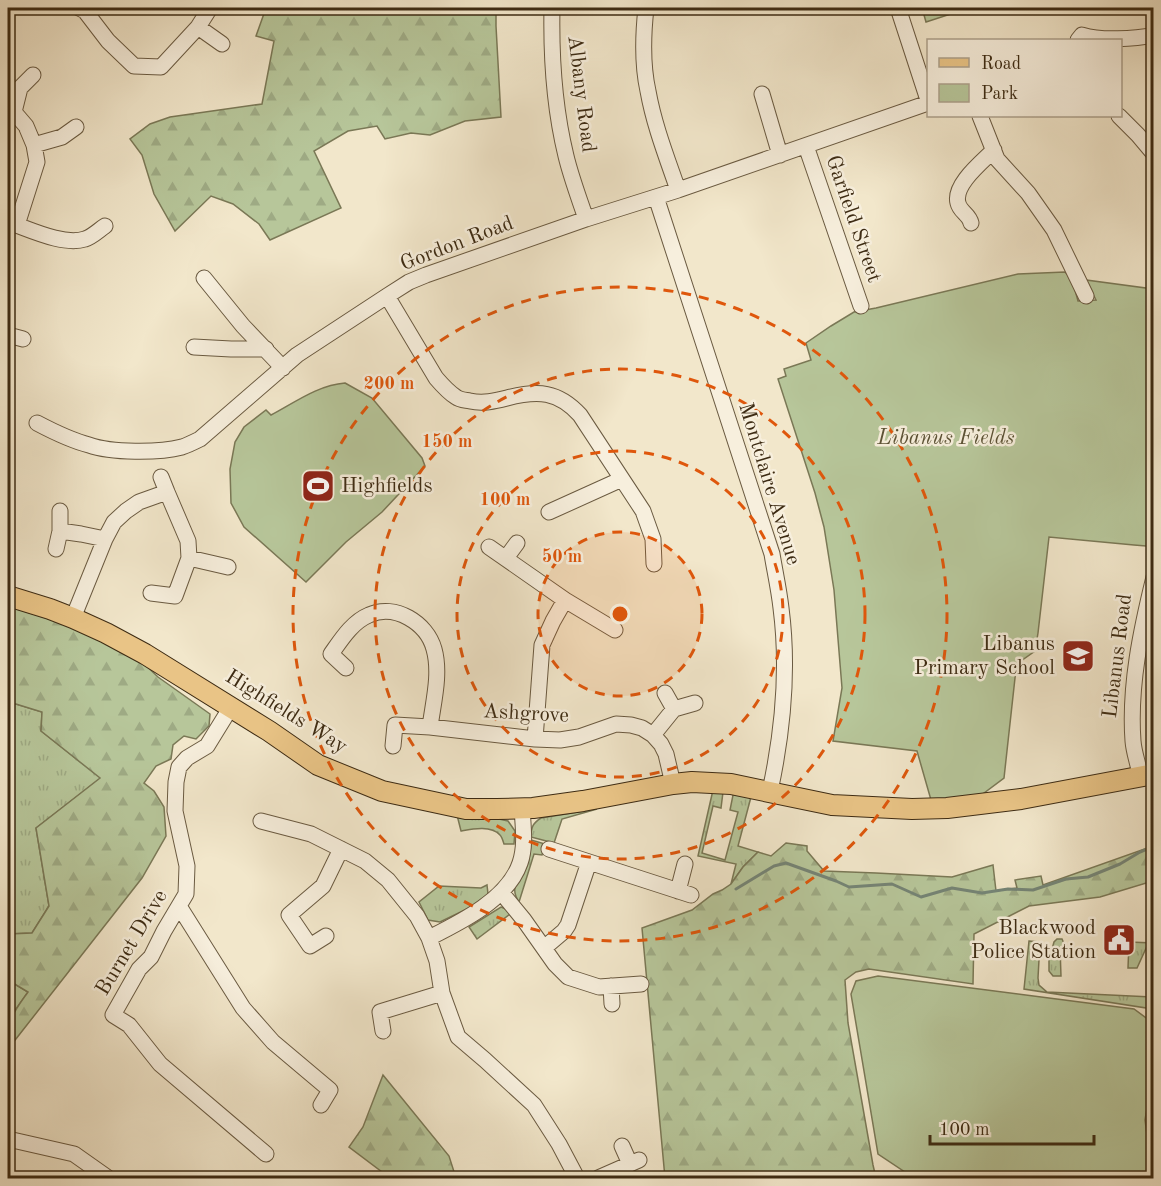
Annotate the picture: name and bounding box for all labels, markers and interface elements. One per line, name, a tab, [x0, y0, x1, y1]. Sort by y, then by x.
street label: Albany Road	[563, 34, 599, 154]
legend	[927, 39, 1122, 117]
text: Road	[981, 55, 1021, 73]
text: Park	[981, 85, 1018, 103]
street label: Garfield Street	[821, 153, 885, 285]
street label: Gordon Road	[397, 213, 517, 275]
text: 200 m	[364, 375, 414, 393]
street label: Montclaire Avenue	[734, 400, 804, 568]
park label: Libanus Fields	[876, 428, 1015, 449]
text: 150 m	[422, 433, 472, 451]
sports icon: Highfields	[300, 468, 336, 504]
place label: Highfields	[341, 476, 433, 497]
text: 100 m	[480, 491, 530, 509]
text: 50 m	[542, 548, 582, 566]
street label: Libanus Road	[1100, 593, 1136, 719]
centre of rings	[610, 604, 630, 624]
place label: Libanus Primary School	[914, 634, 1055, 679]
school or university icon: Libanus Primary School	[1060, 638, 1096, 674]
street label: Highfields Way	[221, 666, 351, 758]
street label: Ashgrove	[483, 701, 569, 727]
street label: Burnet Drive	[92, 887, 172, 999]
place label: Blackwood Police Station	[971, 918, 1096, 963]
public building icon: Blackwood Police Station	[1101, 922, 1137, 958]
scale bar	[930, 1108, 1094, 1146]
text: 100 m	[939, 1121, 990, 1139]

